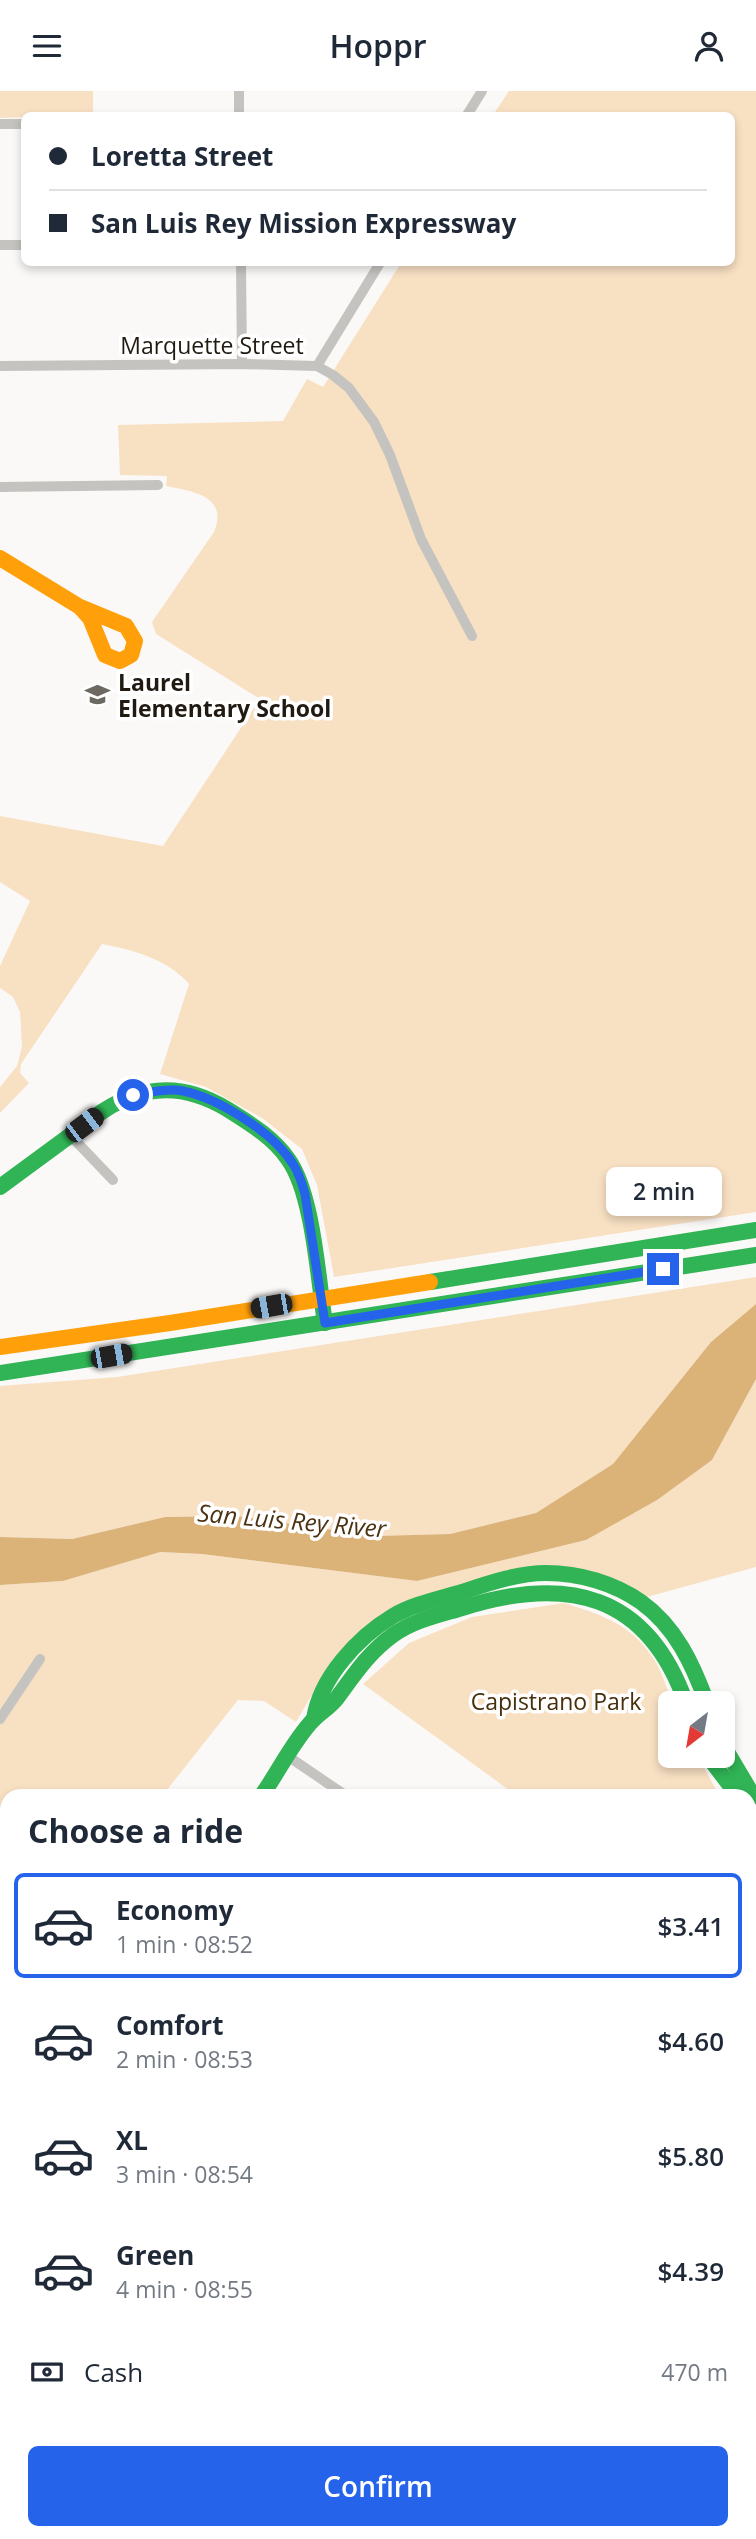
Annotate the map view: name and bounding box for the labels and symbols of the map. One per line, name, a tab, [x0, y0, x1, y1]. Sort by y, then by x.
street label: Marquette Street	[120, 329, 304, 361]
place label: Laurel Elementary School	[118, 666, 331, 724]
school or university icon: Laurel Elementary School	[84, 681, 112, 709]
route start	[117, 1079, 149, 1111]
car	[61, 1104, 108, 1146]
callout: 2 min	[605, 1167, 721, 1217]
route end	[647, 1253, 679, 1285]
car	[249, 1292, 294, 1320]
car	[89, 1342, 134, 1370]
water label: San Luis Rey River	[196, 1495, 389, 1545]
park label: Capistrano Park	[471, 1685, 641, 1717]
north arrow	[658, 1691, 735, 1767]

